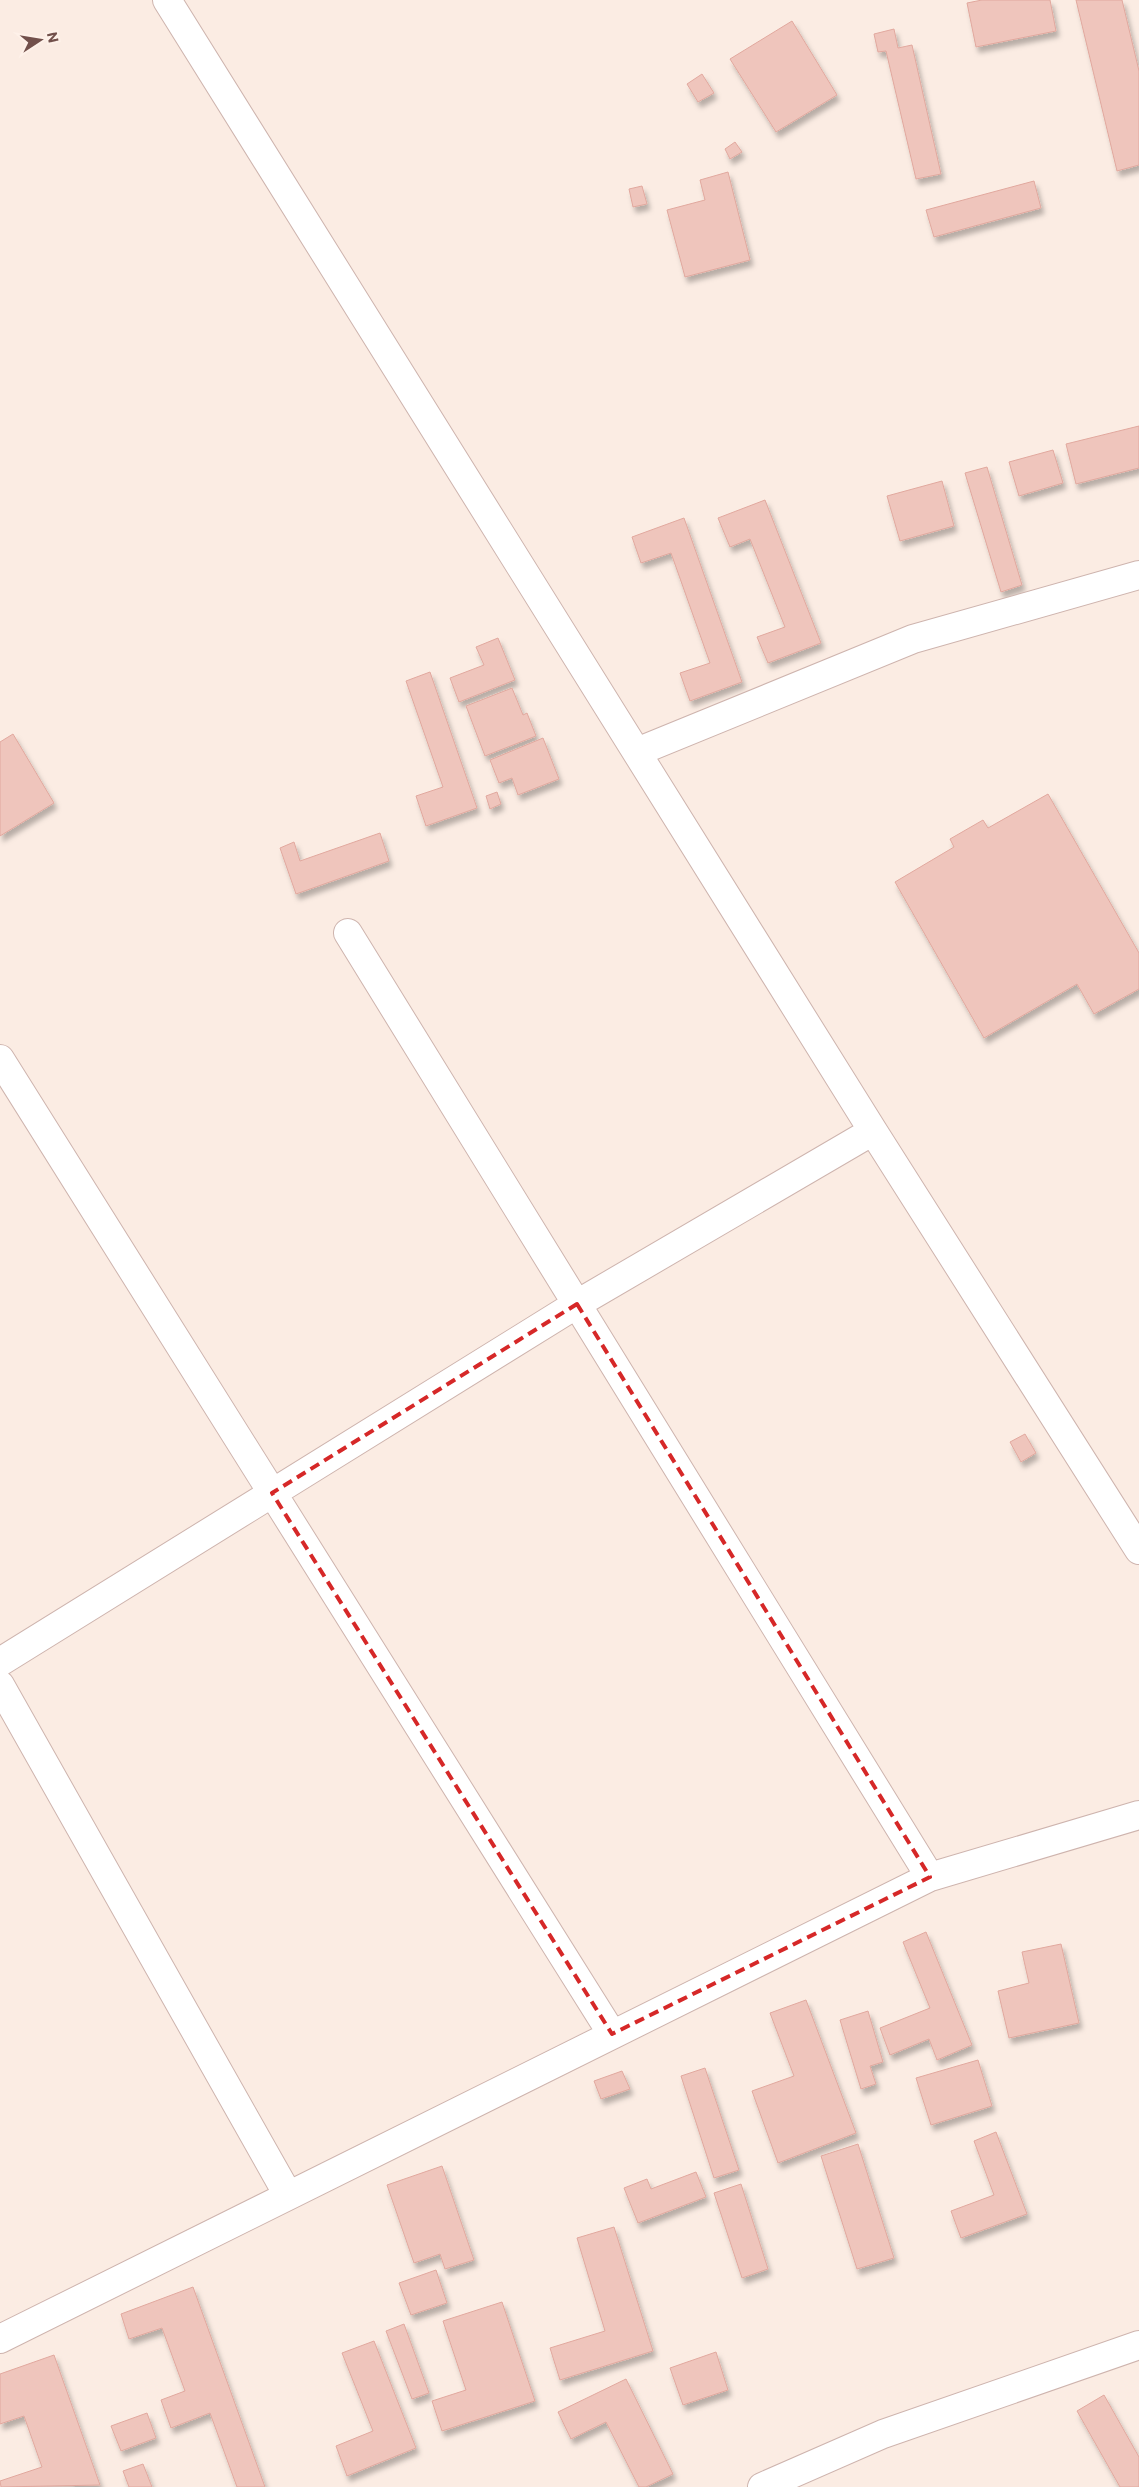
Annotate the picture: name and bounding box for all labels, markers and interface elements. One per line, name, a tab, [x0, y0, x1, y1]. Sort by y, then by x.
north arrow	[15, 15, 65, 65]
text: N	[44, 30, 63, 44]

